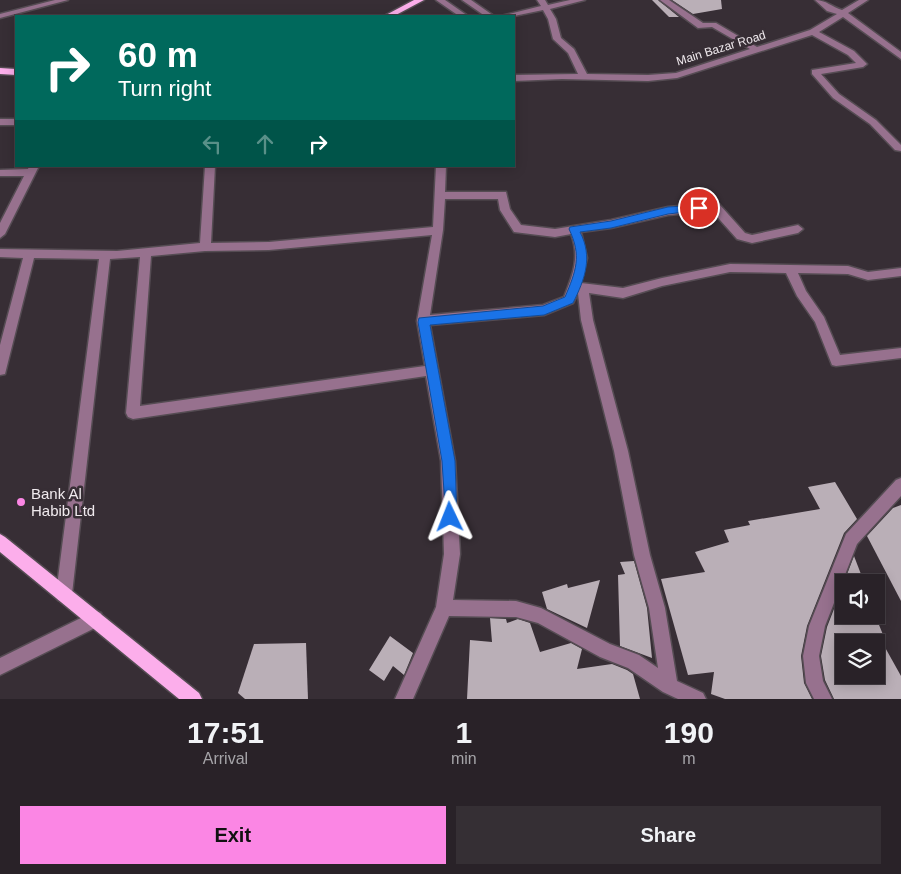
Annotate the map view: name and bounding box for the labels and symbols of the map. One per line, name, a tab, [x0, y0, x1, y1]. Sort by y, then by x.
street label: Main Bazar Road	[675, 28, 767, 68]
pin	[678, 187, 720, 229]
place label: Bank Al Habib Ltd	[31, 485, 95, 519]
position arrow	[423, 490, 475, 542]
marker: Bank Al Habib Ltd	[15, 496, 27, 508]

